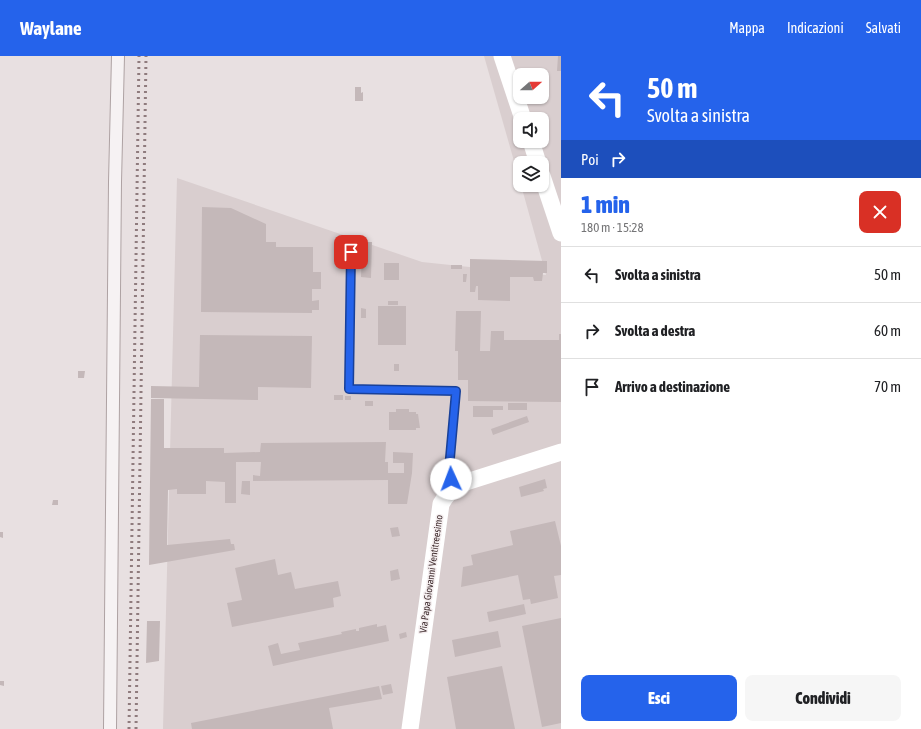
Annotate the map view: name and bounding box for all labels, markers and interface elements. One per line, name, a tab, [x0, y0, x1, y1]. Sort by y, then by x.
text: Waylane	[20, 17, 82, 39]
text: Mappa	[729, 20, 765, 36]
text: Indicazioni	[787, 20, 844, 36]
text: Salvati	[866, 20, 901, 36]
north arrow	[513, 68, 549, 104]
map controls	[513, 68, 549, 192]
icon: left	[581, 72, 633, 124]
text: 50 m	[647, 72, 697, 104]
text: Svolta a sinistra	[647, 105, 750, 126]
button: sound	[513, 112, 549, 148]
icon: right	[607, 148, 629, 170]
text: Poi	[581, 151, 599, 168]
button: layers	[513, 156, 549, 192]
text: 1 min	[581, 191, 630, 218]
button: close	[859, 191, 901, 233]
text: 180 m · 15:28	[581, 220, 644, 235]
pin	[334, 235, 368, 269]
icon: arrive	[340, 241, 362, 263]
icon: left	[581, 264, 603, 286]
text: Svolta a sinistra	[615, 266, 701, 283]
text: 50 m	[874, 266, 901, 283]
icon: right	[581, 320, 603, 342]
text: Svolta a destra	[615, 322, 695, 339]
text: 60 m	[874, 322, 901, 339]
icon: arrive	[581, 376, 603, 398]
text: Arrivo a destinazione	[615, 378, 730, 395]
text: 70 m	[874, 378, 901, 395]
position arrow	[430, 458, 472, 500]
street label: Via Papa Giovanni Ventitreesimo	[417, 514, 445, 634]
button: Esci	[581, 675, 737, 721]
button: Condividi	[745, 675, 901, 721]

